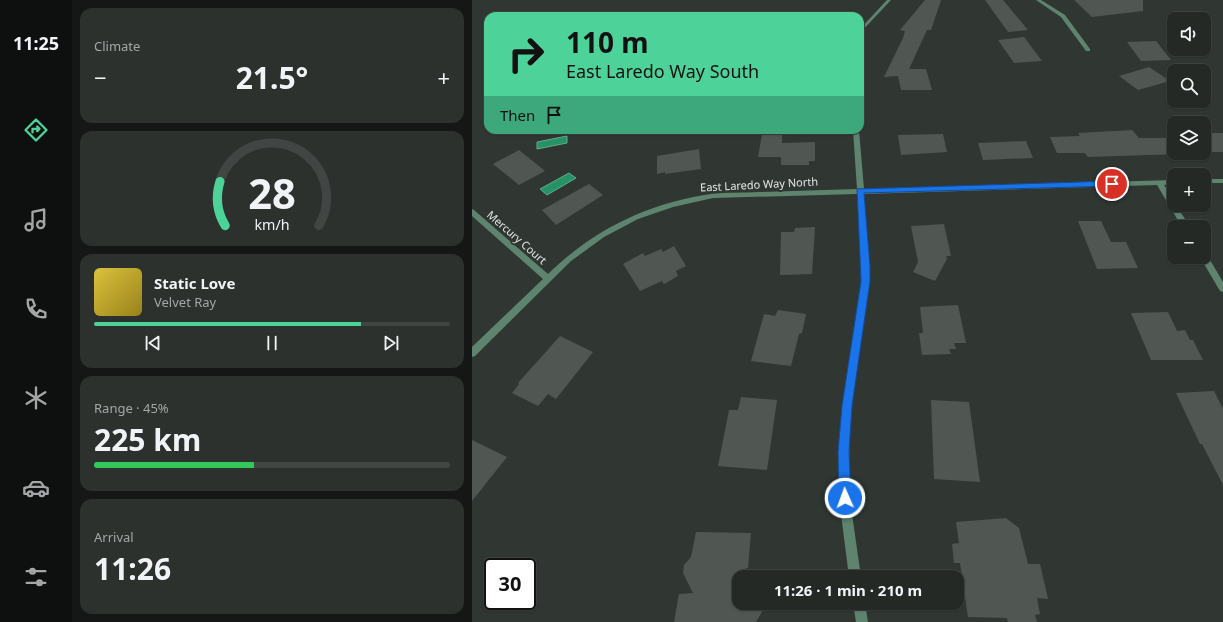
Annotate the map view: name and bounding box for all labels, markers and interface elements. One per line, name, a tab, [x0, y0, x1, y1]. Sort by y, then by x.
map controls	[1167, 12, 1211, 264]
button: sound	[1167, 12, 1211, 56]
text: 110 m	[566, 23, 649, 61]
icon: right	[500, 28, 552, 80]
text: 11:25	[13, 31, 59, 55]
text: Climate	[94, 37, 140, 55]
text: 21.5°	[236, 57, 308, 98]
text: East Laredo Way South	[566, 59, 759, 83]
text: −	[94, 62, 107, 92]
text: +	[437, 62, 450, 92]
button: search	[1167, 64, 1211, 108]
icon: arrive	[543, 104, 565, 126]
text: Then	[500, 105, 535, 125]
icon: directions	[22, 116, 50, 144]
button: layers	[1167, 116, 1211, 160]
text: 28	[248, 165, 296, 221]
pin	[1095, 167, 1129, 201]
button: +	[1167, 168, 1211, 212]
street label: East Laredo Way North	[700, 173, 818, 195]
icon: arrive	[1101, 173, 1123, 195]
icon: music	[22, 206, 50, 234]
street label: Mercury Court	[484, 207, 550, 267]
text: km/h	[254, 215, 290, 234]
button: −	[1167, 220, 1211, 264]
text: Static Love	[154, 273, 235, 293]
text: Velvet Ray	[154, 293, 216, 311]
icon: phone	[22, 295, 50, 323]
icon: previous	[142, 332, 164, 354]
icon: pause	[261, 332, 283, 354]
icon: next	[380, 332, 402, 354]
icon: climate	[22, 384, 50, 412]
text: Range · 45%	[94, 399, 169, 417]
text: 225 km	[94, 419, 201, 460]
icon: car	[22, 474, 50, 502]
position arrow	[824, 477, 866, 519]
text: Arrival	[94, 528, 134, 546]
text: 11:26	[94, 548, 171, 589]
speed limit sign: 30	[484, 558, 536, 610]
icon: filters	[22, 563, 50, 591]
text: 11:26 · 1 min · 210 m	[774, 580, 922, 600]

